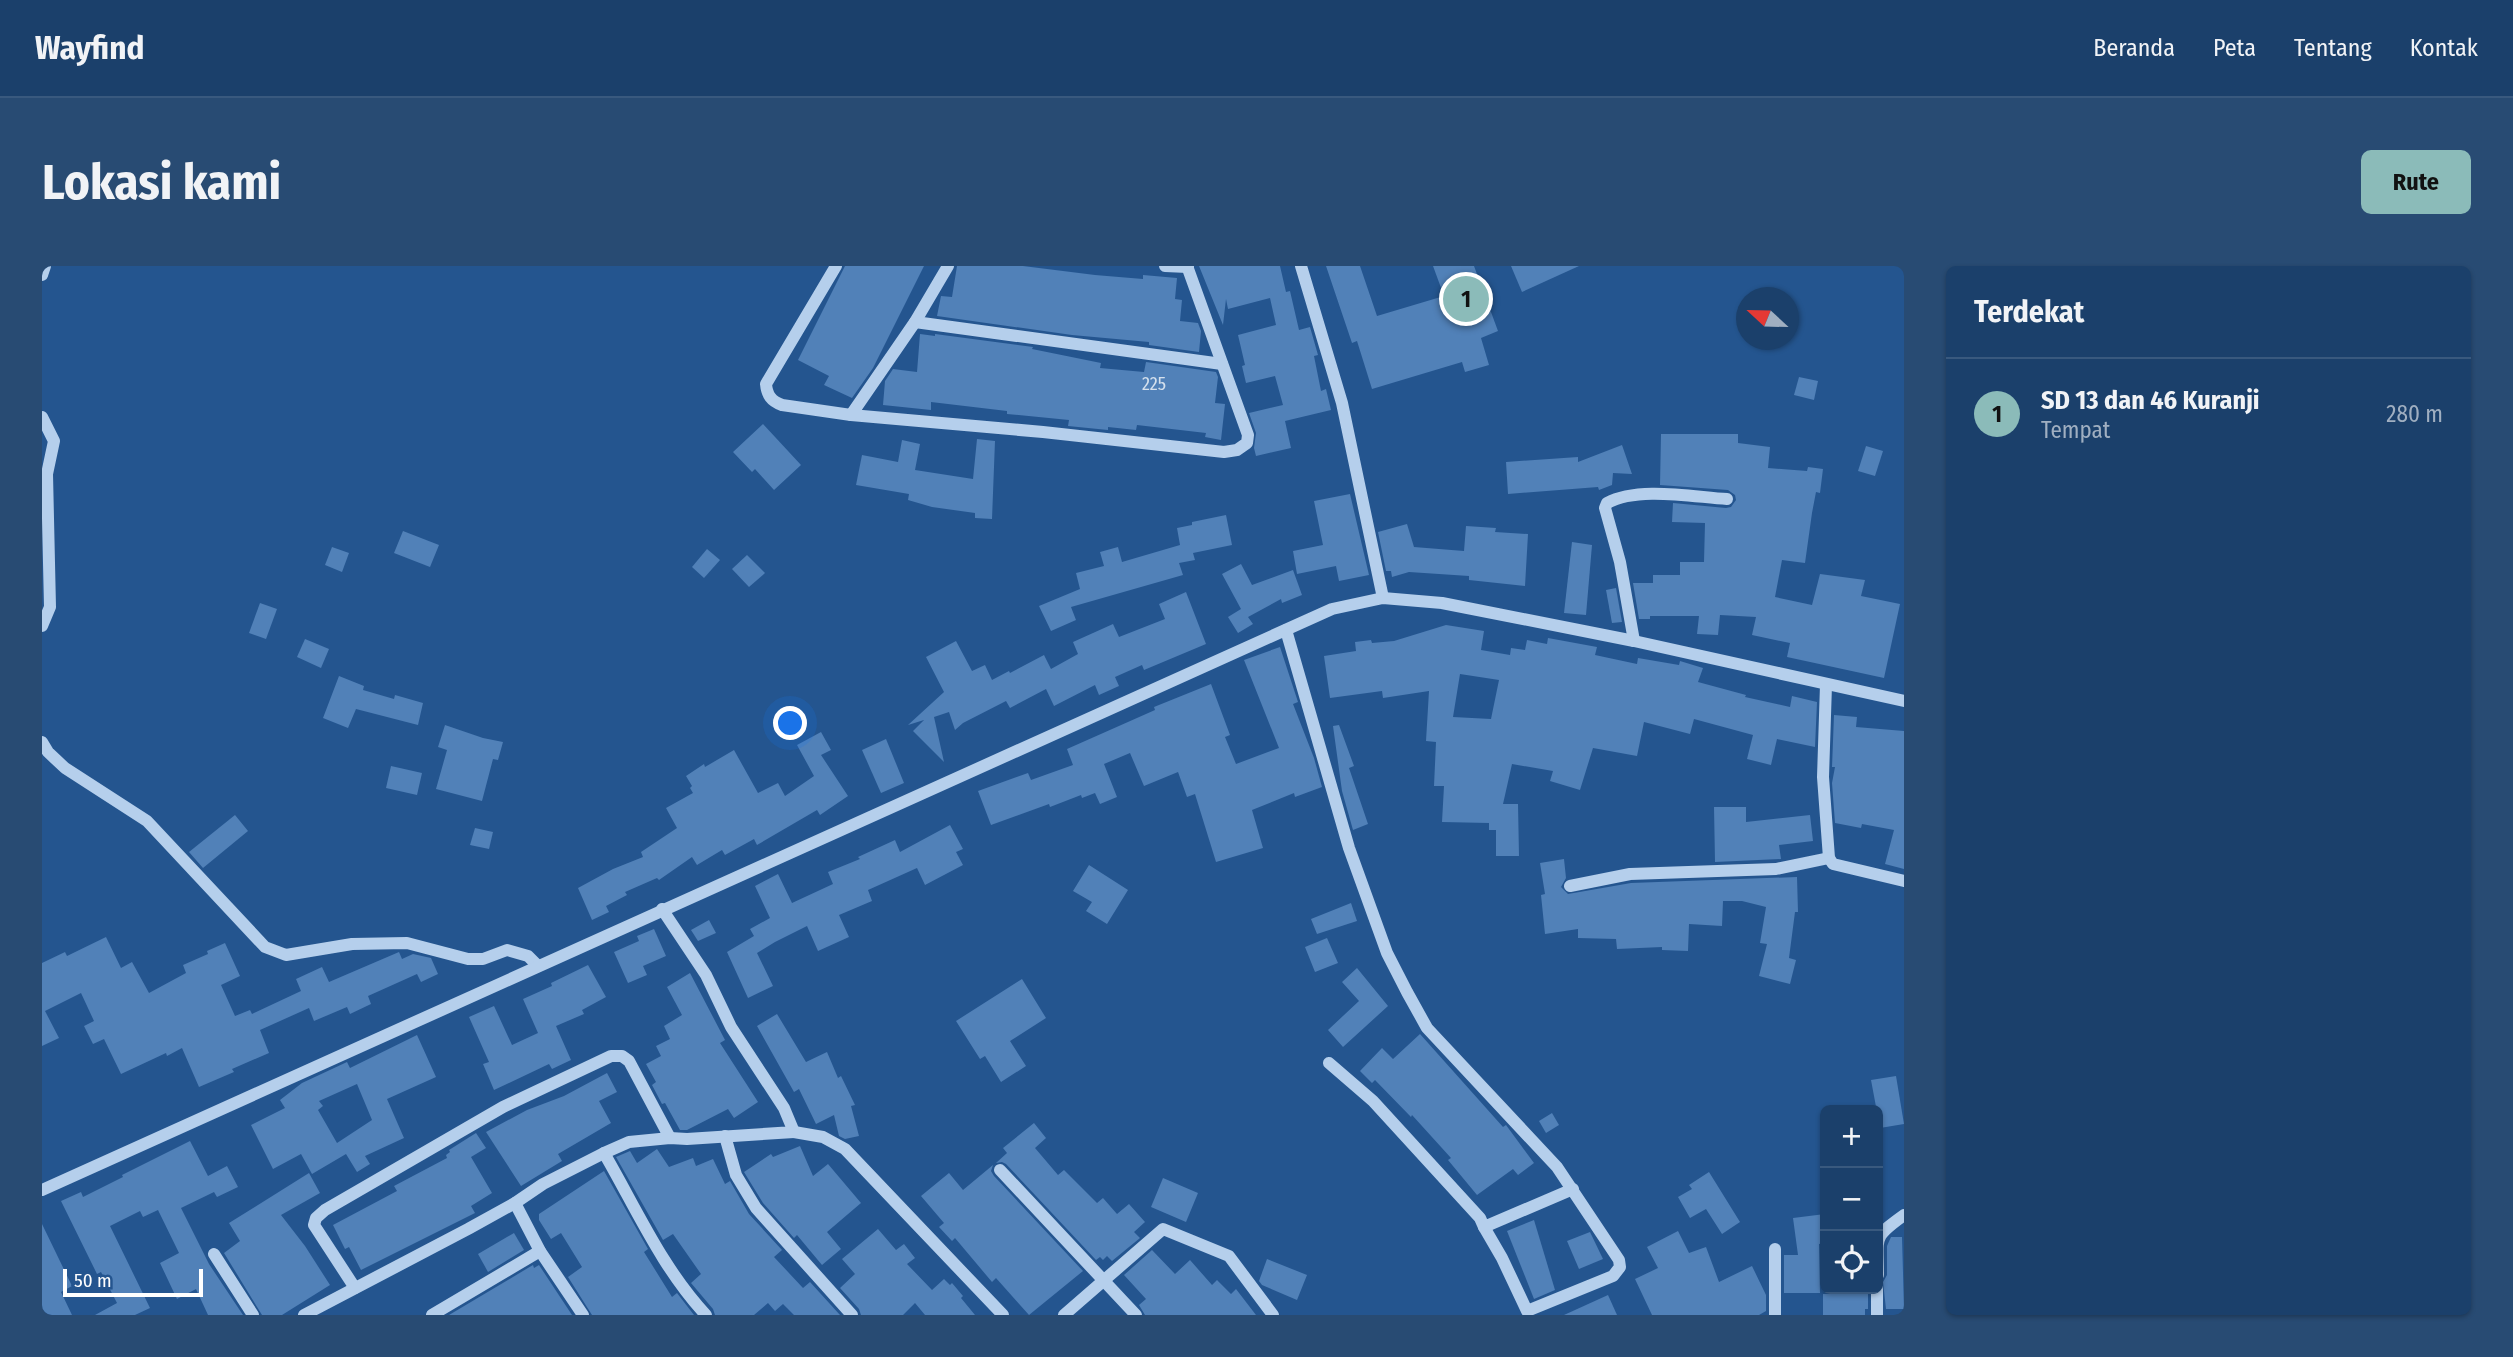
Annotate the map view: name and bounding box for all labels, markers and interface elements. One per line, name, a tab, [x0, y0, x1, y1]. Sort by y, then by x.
text: Wayfind	[35, 28, 144, 68]
text: Beranda	[2093, 34, 2175, 62]
text: Peta	[2213, 34, 2256, 62]
text: Tentang	[2294, 34, 2372, 62]
text: Kontak	[2410, 34, 2478, 62]
button: Rute	[2361, 150, 2471, 214]
text: Lokasi kami	[42, 153, 281, 212]
pin: 1	[1443, 273, 1489, 325]
north arrow	[1736, 287, 1799, 350]
text: Terdekat	[1974, 294, 2084, 330]
house number: 225	[1142, 373, 1166, 395]
text: SD 13 dan 46 Kuranji	[2041, 385, 2260, 416]
text: 1	[1992, 400, 2002, 428]
text: 280 m	[2386, 400, 2443, 428]
text: Tempat	[2041, 416, 2110, 444]
your location	[773, 706, 807, 740]
map controls	[1820, 1105, 1883, 1294]
button: +	[1820, 1105, 1883, 1168]
button: −	[1820, 1168, 1883, 1231]
button: locate	[1820, 1231, 1883, 1294]
scale bar	[63, 1266, 203, 1298]
text: 50 m	[74, 1269, 112, 1292]

